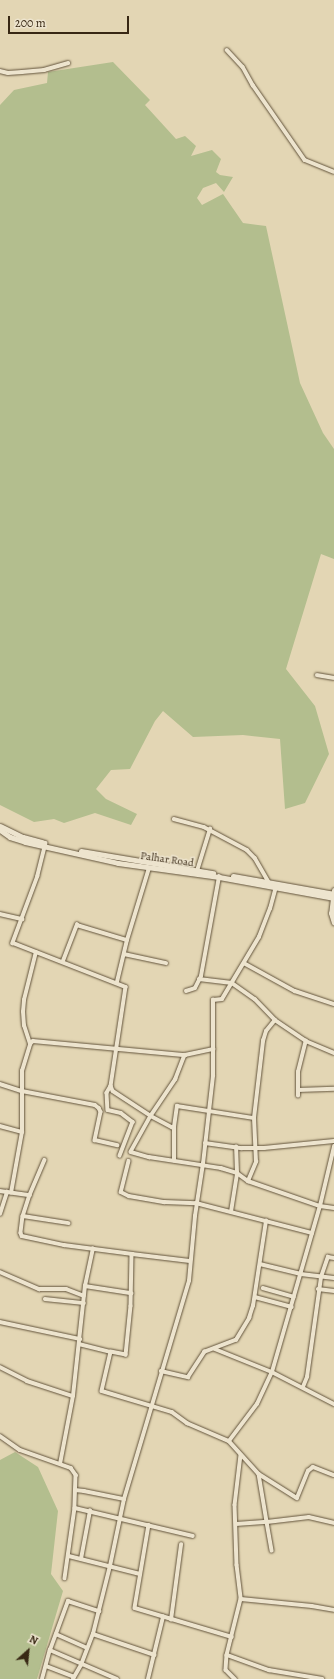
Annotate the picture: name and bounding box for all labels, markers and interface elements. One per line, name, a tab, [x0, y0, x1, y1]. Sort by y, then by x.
scale bar	[10, 8, 131, 34]
text: 200 m	[15, 15, 46, 31]
street label: Palhar Road	[139, 850, 195, 870]
north arrow	[8, 1631, 48, 1671]
text: N	[27, 1631, 41, 1648]

